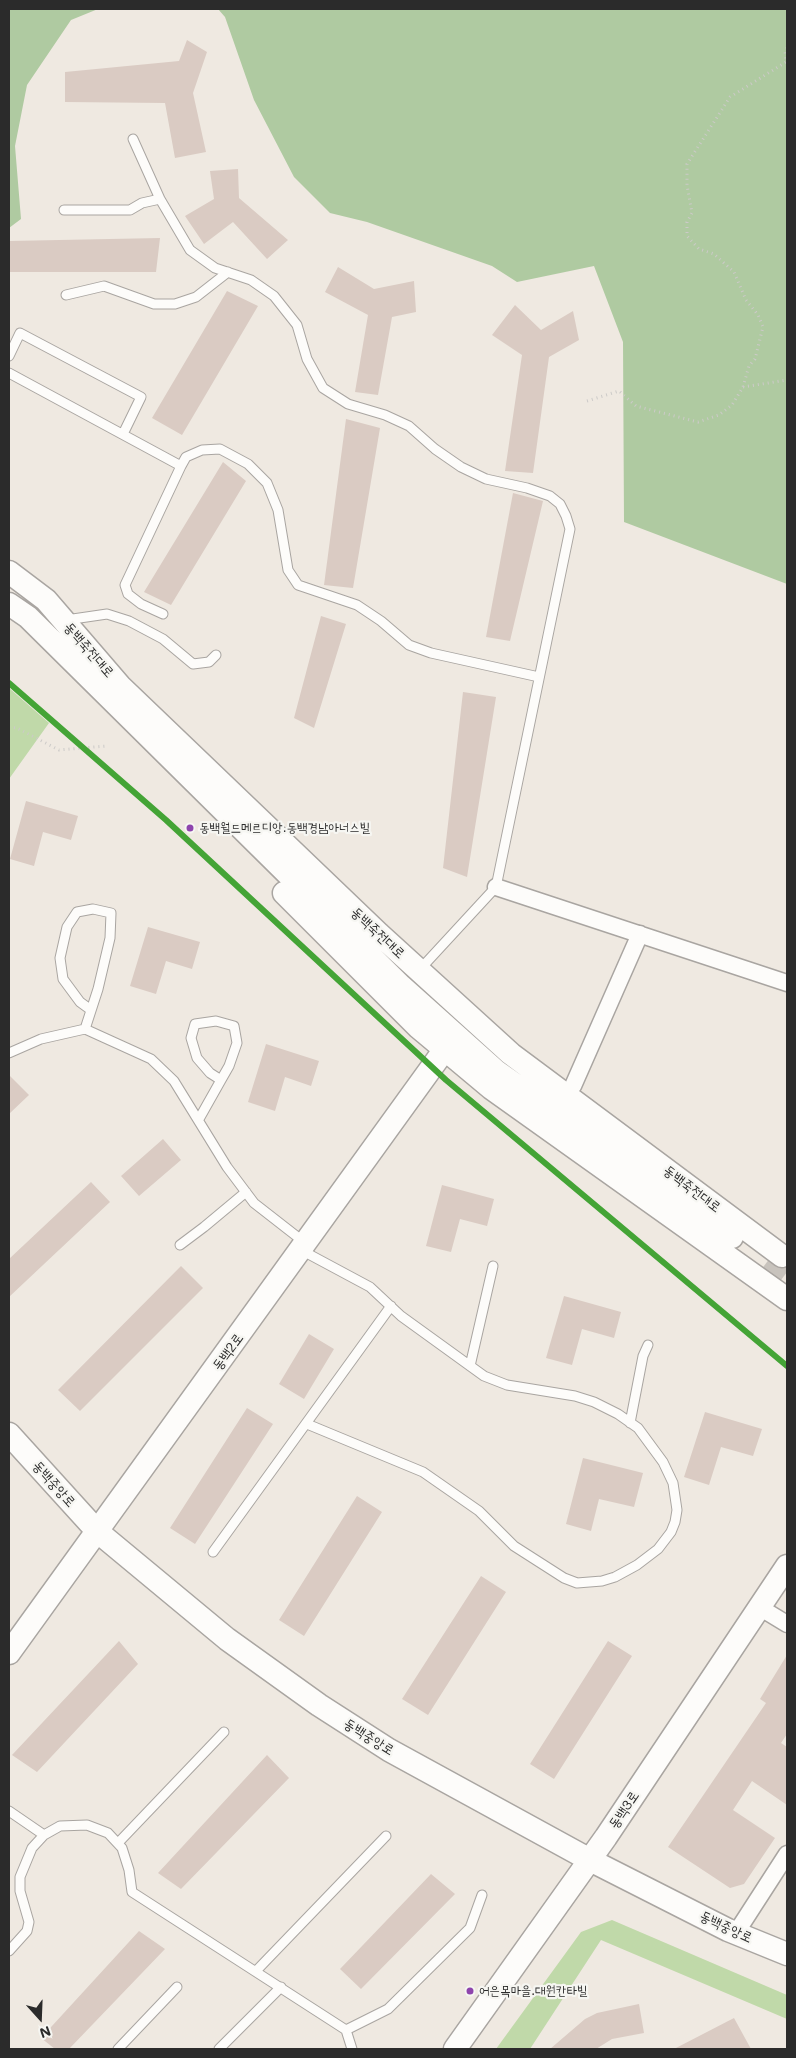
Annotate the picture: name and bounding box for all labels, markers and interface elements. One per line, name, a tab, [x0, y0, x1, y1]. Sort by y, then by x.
street label: 동백죽전대로	[60, 619, 118, 681]
place label: 동백월드메르디앙.동백경남아너스빌	[199, 820, 370, 836]
marker: 동백월드메르디앙.동백경남아너스빌	[185, 823, 195, 833]
street label: 동백죽전대로	[348, 904, 408, 962]
street label: 동백죽전대로	[660, 1162, 724, 1216]
street label: 동백2로	[209, 1330, 247, 1374]
street label: 동백중앙로	[29, 1457, 79, 1511]
street label: 동백중앙로	[341, 1715, 397, 1759]
street label: 동백3로	[605, 1788, 643, 1832]
street label: 동백중앙로	[697, 1907, 755, 1947]
place label: 어은목마을.대원칸타빌	[479, 1983, 587, 1999]
marker: 어은목마을.대원칸타빌	[465, 1986, 475, 1996]
north arrow	[15, 1993, 65, 2043]
text: N	[37, 2022, 54, 2043]

